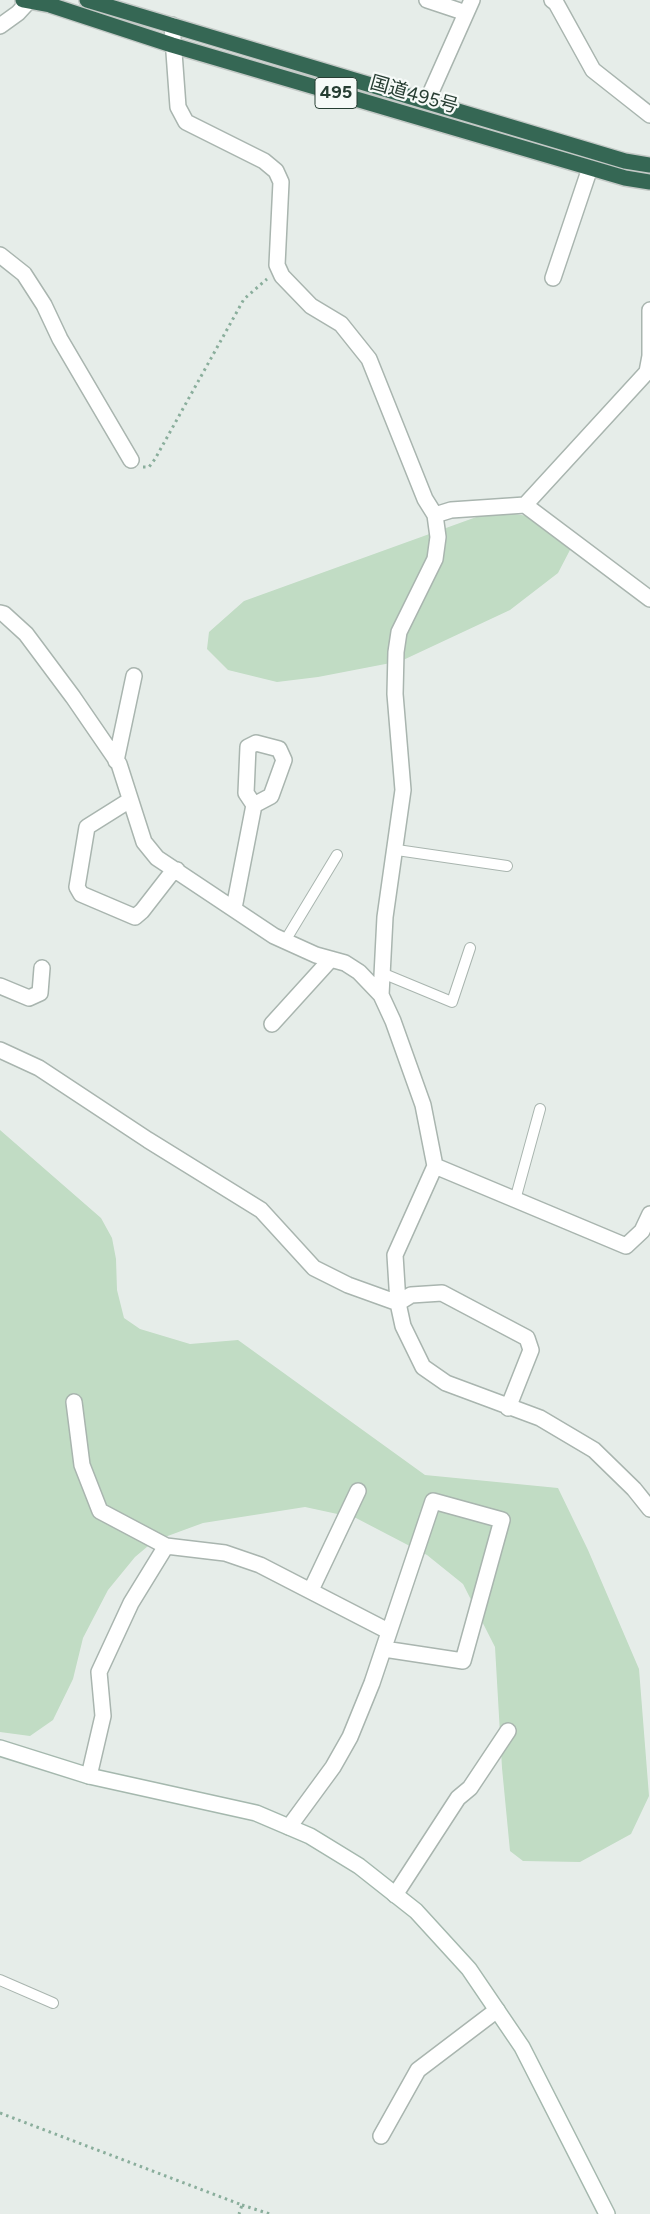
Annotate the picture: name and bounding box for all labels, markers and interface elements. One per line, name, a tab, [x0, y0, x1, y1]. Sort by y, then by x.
street label: 国道495号	[367, 72, 461, 118]
road number: 495	[315, 78, 357, 109]

